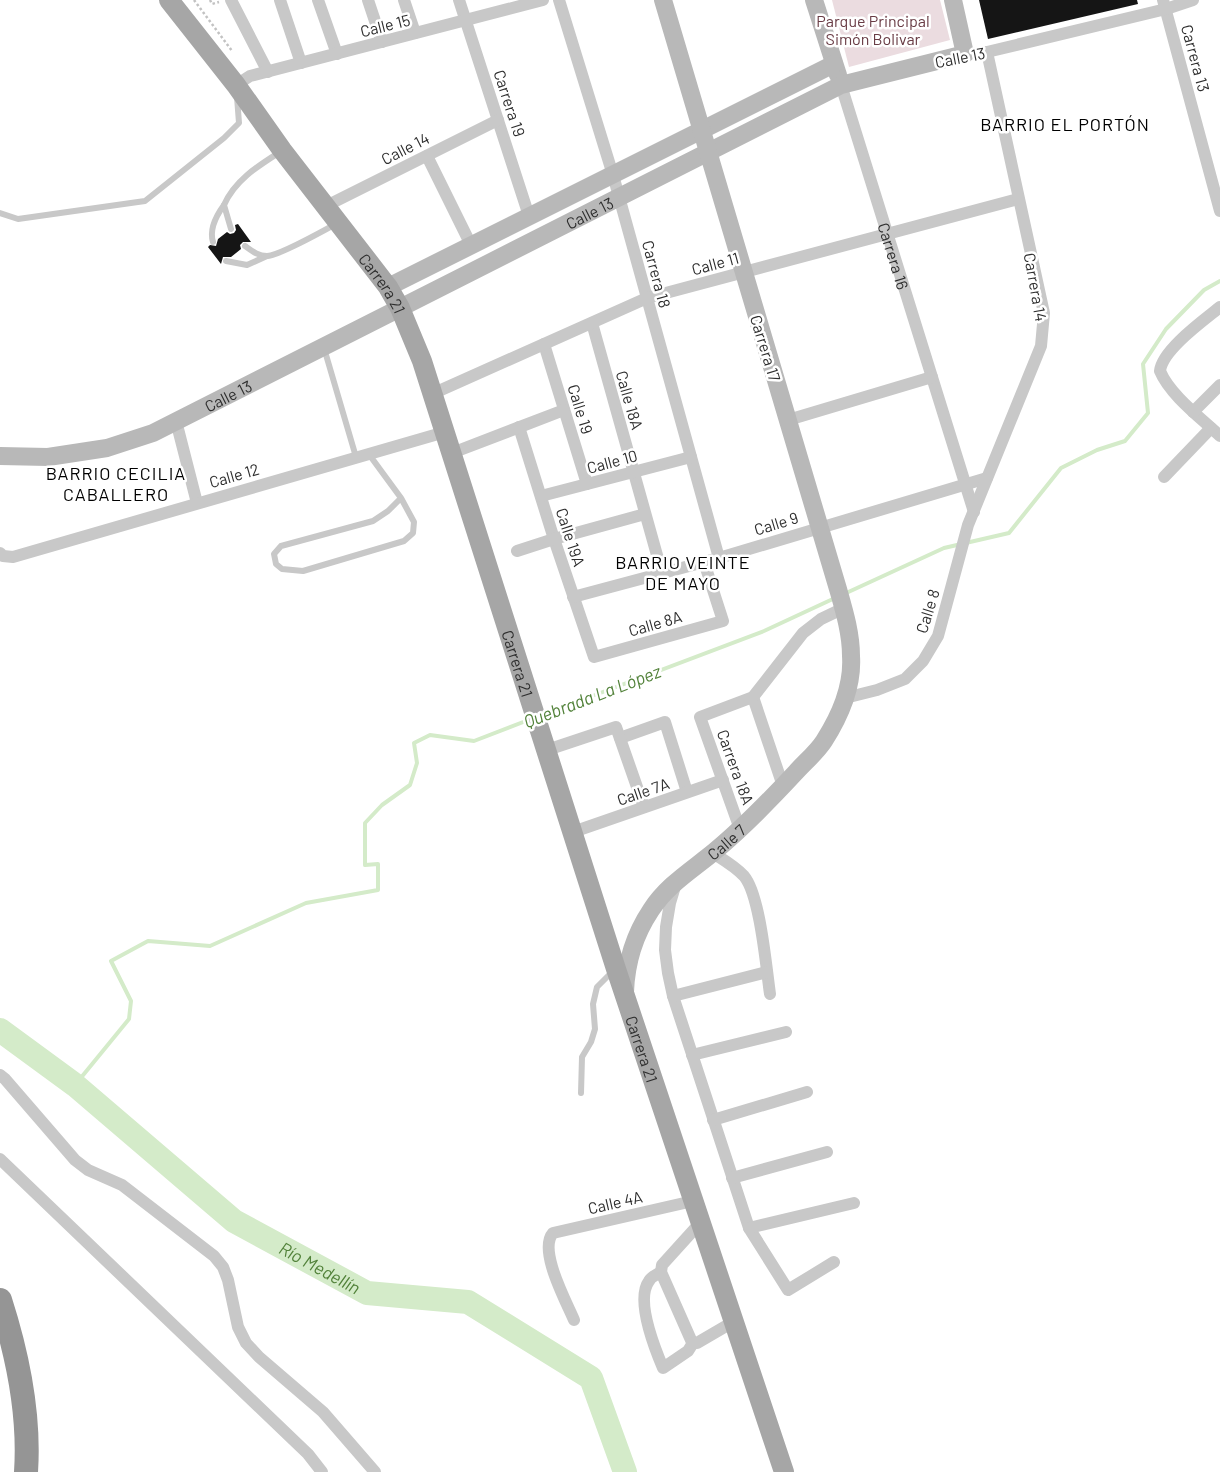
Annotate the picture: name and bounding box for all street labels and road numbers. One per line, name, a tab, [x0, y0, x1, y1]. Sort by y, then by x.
street label: Calle 15	[358, 10, 412, 40]
street label: Carrera 13	[1178, 22, 1214, 94]
street label: Calle 13	[933, 43, 987, 71]
street label: Carrera 19	[490, 67, 530, 139]
street label: Calle 14	[378, 128, 432, 168]
street label: Calle 13	[562, 192, 616, 232]
street label: Carrera 16	[875, 220, 914, 292]
street label: Carrera 18	[639, 238, 675, 310]
street label: Calle 11	[689, 248, 741, 278]
street label: Carrera 21	[356, 249, 410, 316]
street label: Carrera 14	[1021, 251, 1051, 323]
street label: Carrera 17	[747, 313, 785, 384]
street label: Calle 18A	[613, 368, 648, 432]
street label: Calle 13	[201, 375, 255, 415]
street label: Calle 19	[564, 382, 598, 436]
street label: Calle 10	[585, 445, 639, 477]
street label: Calle 12	[207, 459, 261, 491]
street label: Calle 19A	[553, 505, 589, 569]
street label: Calle 9	[752, 507, 800, 539]
street label: Calle 8	[911, 587, 943, 635]
street label: Calle 8A	[626, 606, 684, 640]
street label: Carrera 21	[499, 628, 538, 699]
street label: Carrera 18A	[714, 727, 758, 807]
street label: Calle 7A	[614, 773, 672, 809]
street label: Calle 7	[703, 819, 749, 863]
street label: Carrera 21	[623, 1013, 663, 1085]
street label: Calle 4A	[586, 1186, 644, 1217]

